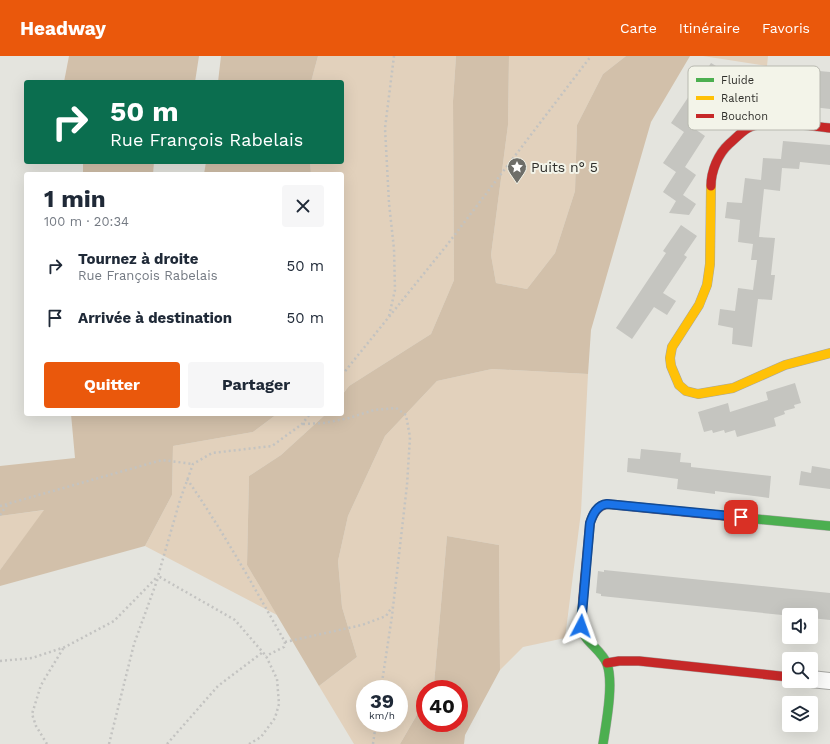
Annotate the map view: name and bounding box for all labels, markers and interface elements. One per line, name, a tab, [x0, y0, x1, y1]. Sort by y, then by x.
text: Headway	[20, 17, 106, 40]
text: Carte	[620, 20, 657, 36]
text: Itinéraire	[679, 20, 740, 36]
text: Favoris	[762, 20, 810, 36]
legend	[688, 66, 820, 130]
text: Fluide	[721, 74, 754, 87]
text: Ralenti	[721, 92, 759, 105]
text: 50 m	[110, 95, 179, 128]
icon: right	[44, 96, 96, 148]
text: Bouchon	[721, 110, 768, 123]
text: Rue François Rabelais	[110, 129, 303, 150]
place icon: Puits n° 5	[506, 156, 528, 184]
place label: Puits n° 5	[531, 159, 598, 175]
text: 1 min	[44, 185, 106, 213]
button: close	[282, 185, 324, 227]
text: 100 m · 20:34	[44, 214, 129, 229]
text: Tournez à droite	[78, 250, 198, 268]
icon: right	[44, 255, 66, 277]
text: 50 m	[287, 257, 324, 275]
text: Rue François Rabelais	[78, 268, 218, 283]
icon: arrive	[44, 307, 66, 329]
text: Arrivée à destination	[78, 309, 232, 327]
text: 50 m	[287, 309, 324, 327]
button: Quitter	[44, 362, 180, 408]
button: Partager	[188, 362, 324, 408]
pin	[724, 500, 758, 534]
icon: arrive	[730, 506, 752, 528]
position arrow	[560, 605, 602, 647]
map controls	[782, 608, 818, 732]
button: sound	[782, 608, 818, 644]
button: search	[782, 652, 818, 688]
speed limit sign: 40	[416, 680, 468, 732]
text: 39	[370, 689, 394, 713]
button: layers	[782, 696, 818, 732]
text: km/h	[369, 710, 395, 721]

